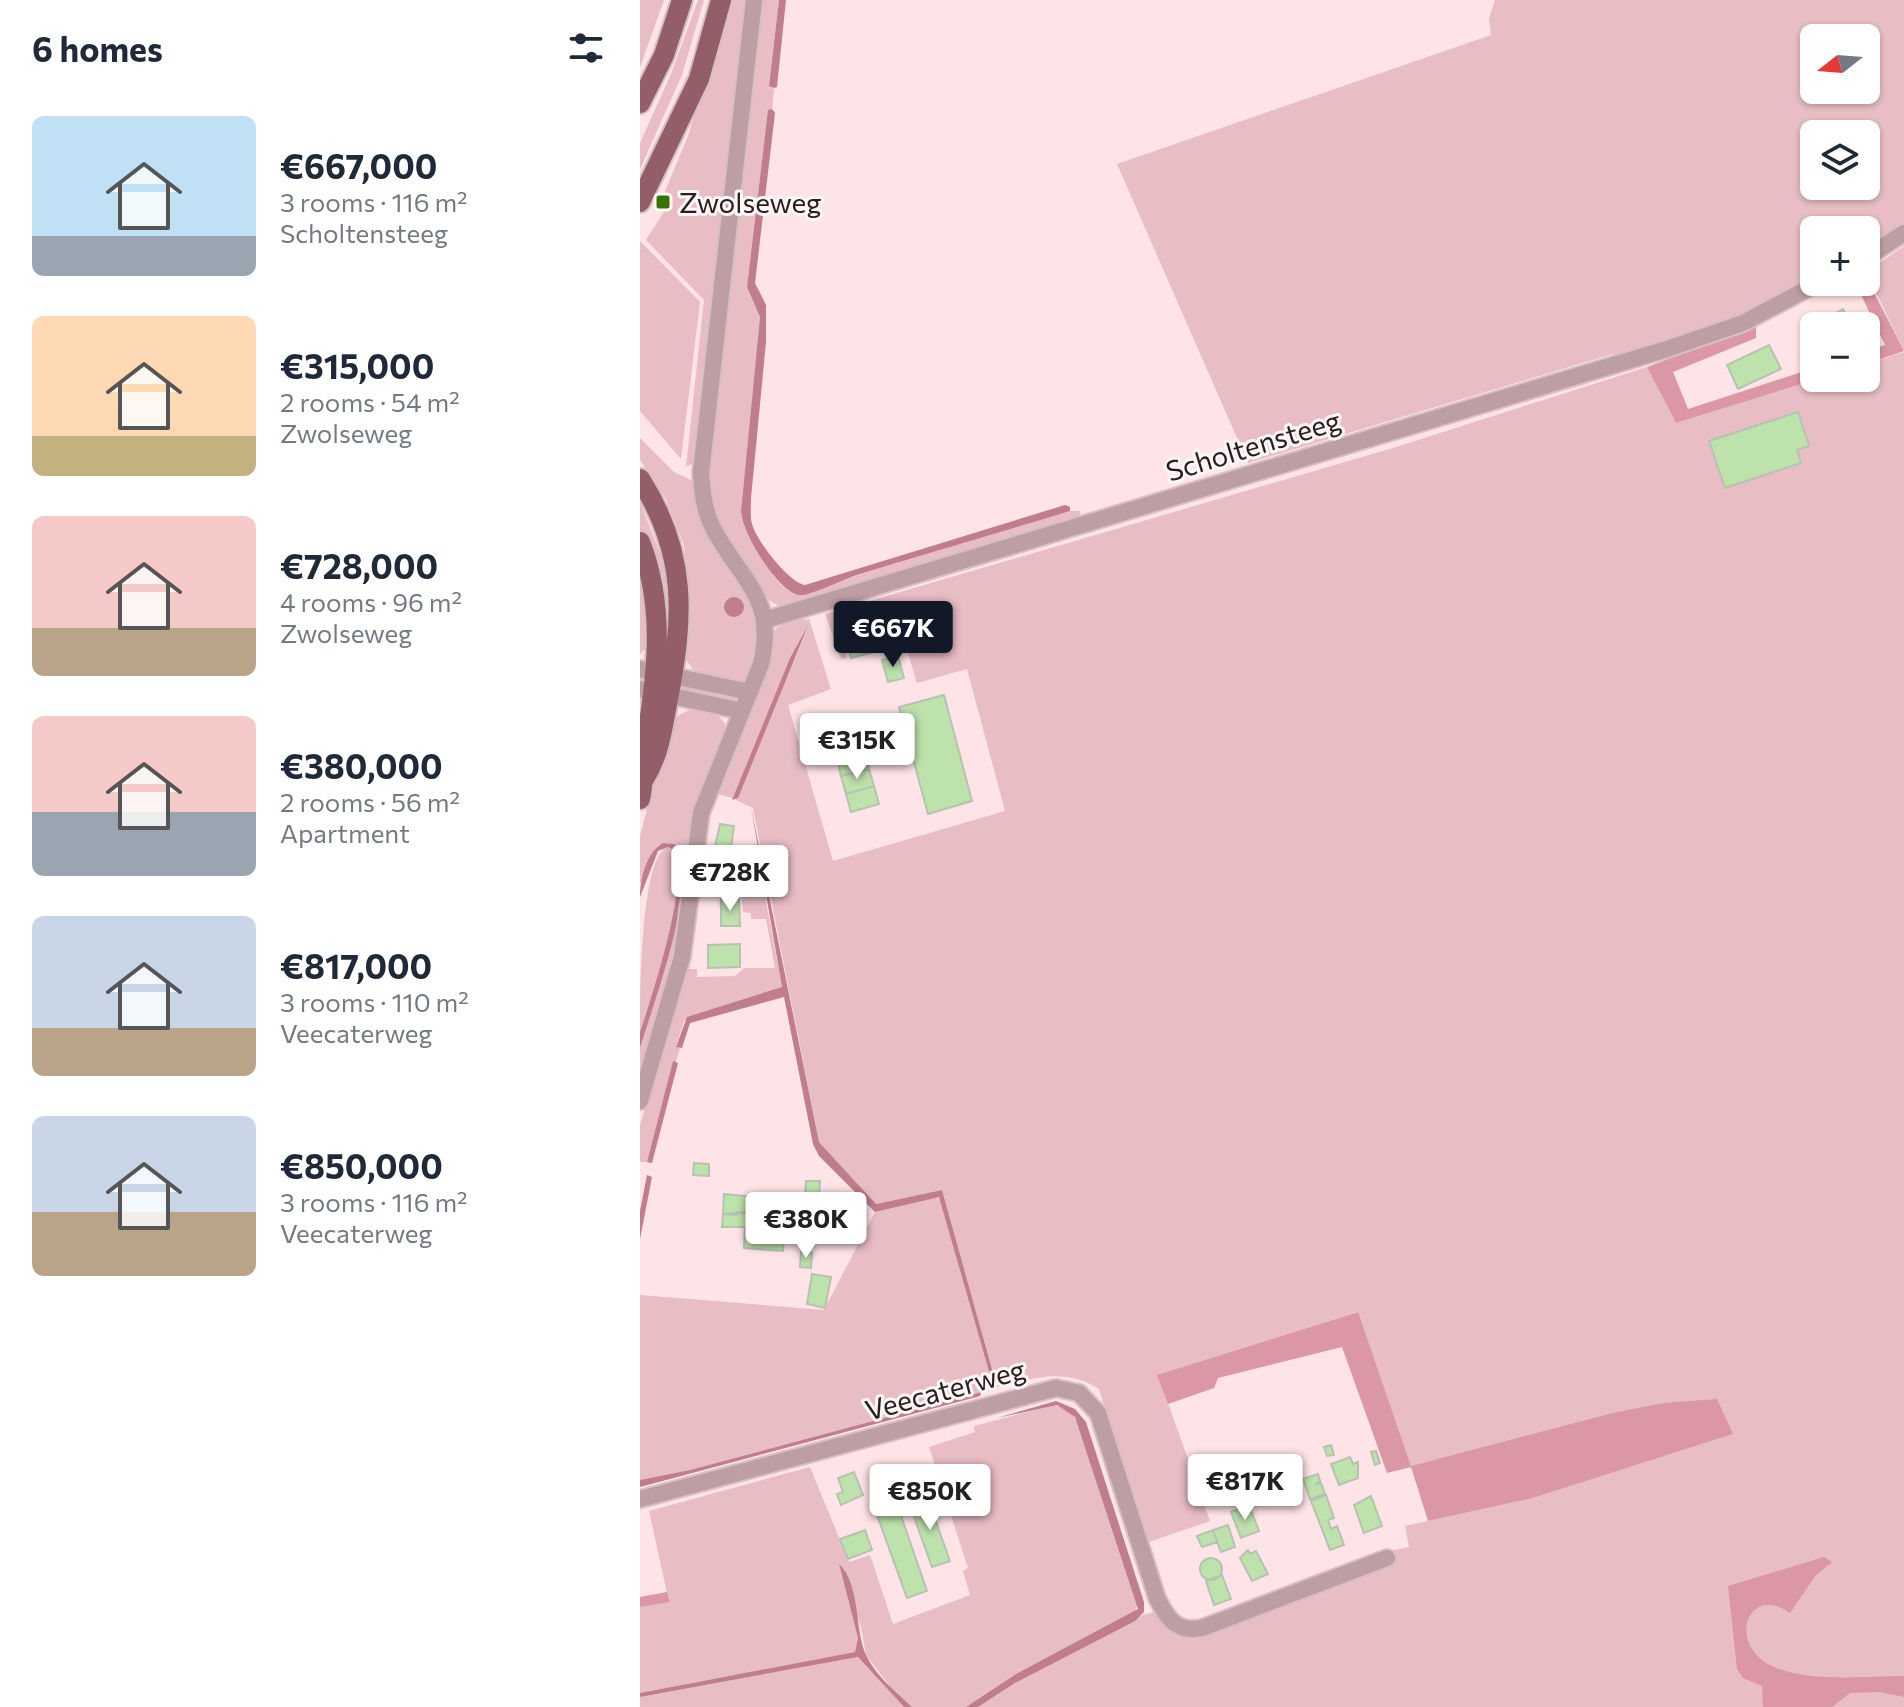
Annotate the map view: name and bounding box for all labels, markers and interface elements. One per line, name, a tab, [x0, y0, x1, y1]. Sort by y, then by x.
north arrow	[1800, 24, 1880, 104]
map controls	[1800, 24, 1880, 392]
icon: filters	[564, 26, 608, 70]
text: 6 homes	[32, 27, 163, 69]
button: layers	[1800, 120, 1880, 200]
text: €667,000	[280, 144, 437, 186]
icon: home	[96, 148, 192, 244]
place label: Zwolseweg	[679, 185, 821, 219]
text: 3 rooms · 116 m²	[280, 186, 468, 217]
marker: Zwolseweg	[654, 193, 672, 211]
button: +	[1800, 216, 1880, 296]
text: Scholtensteeg	[280, 217, 448, 248]
button: −	[1800, 312, 1880, 392]
text: €315,000	[280, 344, 434, 386]
icon: home	[96, 348, 192, 444]
text: 2 rooms · 54 m²	[280, 386, 460, 417]
street label: Scholtensteeg	[1162, 402, 1344, 488]
text: Zwolseweg	[280, 417, 412, 448]
text: €728,000	[280, 544, 438, 586]
icon: home	[96, 548, 192, 644]
text: 4 rooms · 96 m²	[280, 586, 462, 617]
pin: €667K	[837, 601, 949, 669]
text: €667K	[852, 611, 934, 642]
text: Zwolseweg	[280, 617, 412, 648]
pin: €315K	[801, 713, 913, 781]
text: €315K	[818, 723, 896, 754]
text: €380,000	[280, 744, 443, 786]
icon: home	[96, 748, 192, 844]
text: 2 rooms · 56 m²	[280, 786, 460, 817]
text: Apartment	[280, 817, 410, 848]
pin: €728K	[674, 845, 786, 913]
text: €728K	[689, 855, 771, 886]
text: €817,000	[280, 944, 432, 986]
icon: home	[96, 948, 192, 1044]
text: 3 rooms · 110 m²	[280, 986, 469, 1017]
text: Veecaterweg	[280, 1017, 433, 1048]
text: €850,000	[280, 1144, 443, 1186]
icon: home	[96, 1148, 192, 1244]
text: 3 rooms · 116 m²	[280, 1186, 468, 1217]
pin: €380K	[750, 1192, 862, 1260]
text: €380K	[764, 1202, 848, 1233]
text: Veecaterweg	[280, 1217, 433, 1248]
street label: Veecaterweg	[861, 1351, 1029, 1427]
pin: €817K	[1189, 1454, 1301, 1522]
pin: €850K	[874, 1464, 986, 1532]
text: €817K	[1206, 1464, 1284, 1495]
text: €850K	[888, 1474, 972, 1505]

